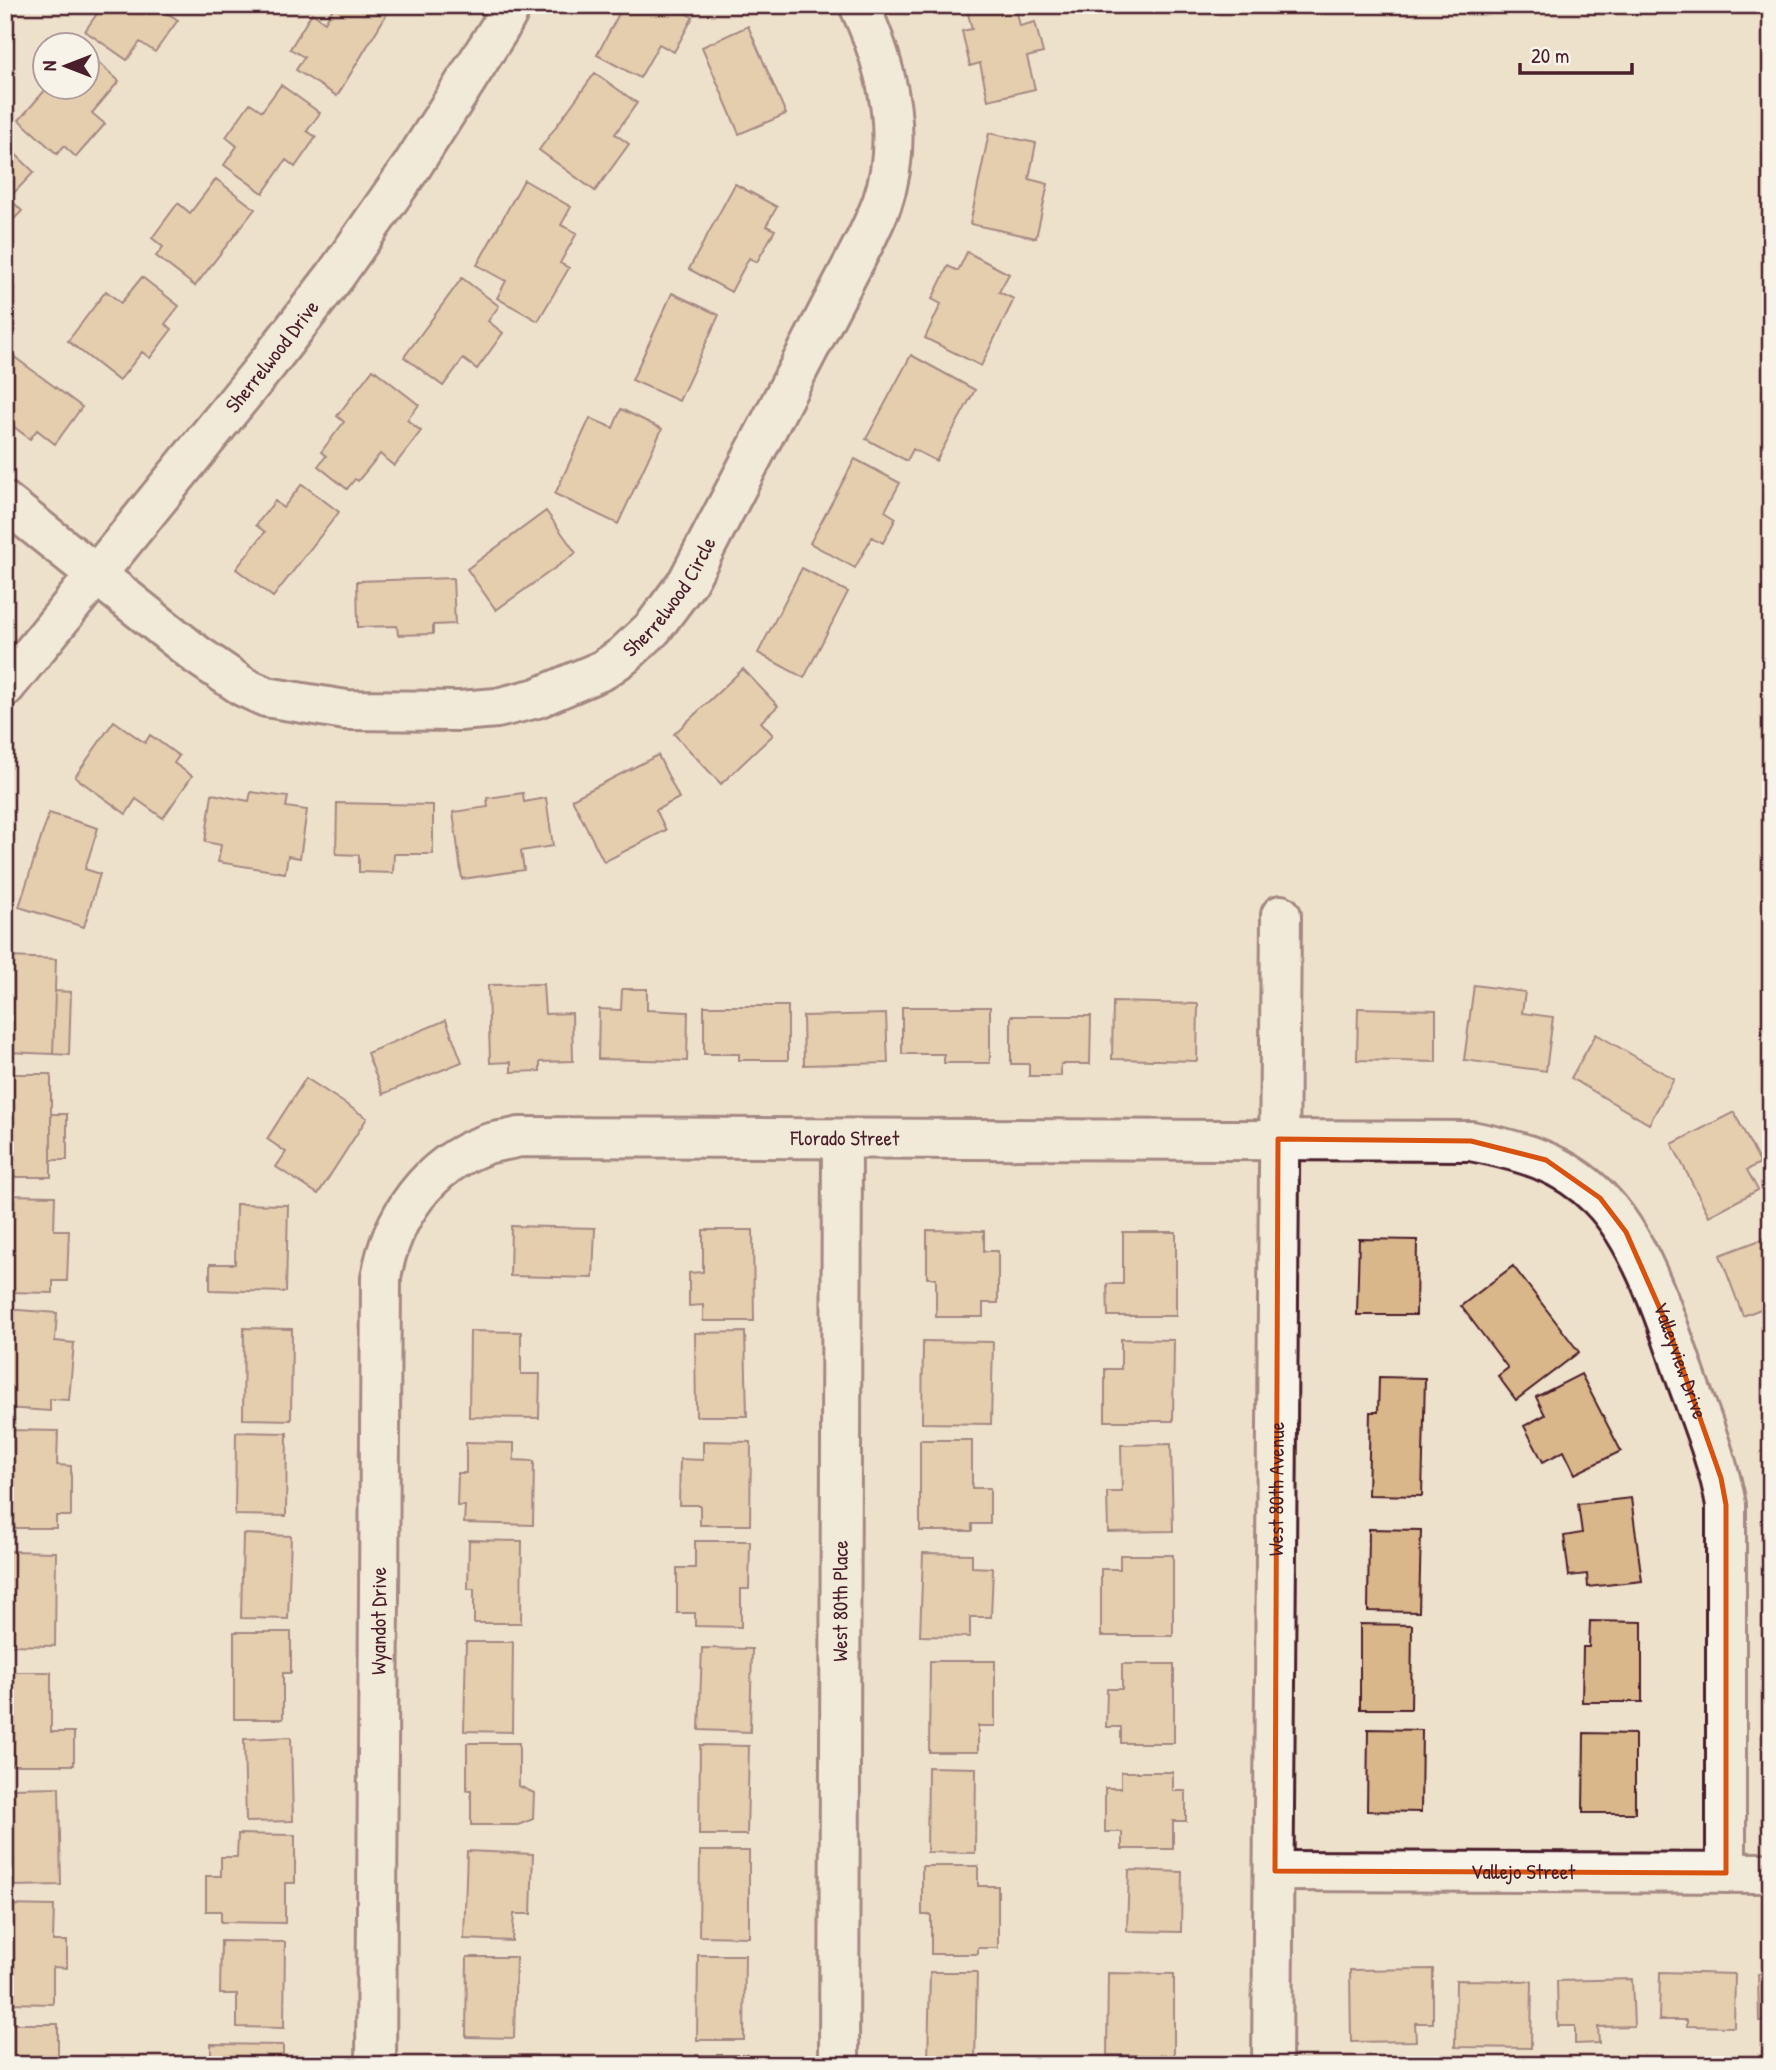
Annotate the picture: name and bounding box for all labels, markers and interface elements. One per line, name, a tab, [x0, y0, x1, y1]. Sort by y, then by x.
north arrow	[32, 32, 102, 102]
scale bar	[1520, 32, 1632, 76]
text: 20 m	[1531, 41, 1569, 70]
text: N	[36, 61, 62, 71]
street label: Sherrelwood Drive	[218, 294, 325, 419]
street label: Sherrelwood Circle	[616, 532, 723, 663]
street label: Florado Street	[789, 1123, 900, 1153]
street label: Valleyview Drive	[1647, 1298, 1715, 1423]
street label: West 80th Avenue	[1261, 1422, 1291, 1556]
street label: West 80th Place	[825, 1540, 855, 1662]
street label: Wyandot Drive	[363, 1567, 393, 1675]
street label: Vallejo Street	[1471, 1857, 1576, 1886]

